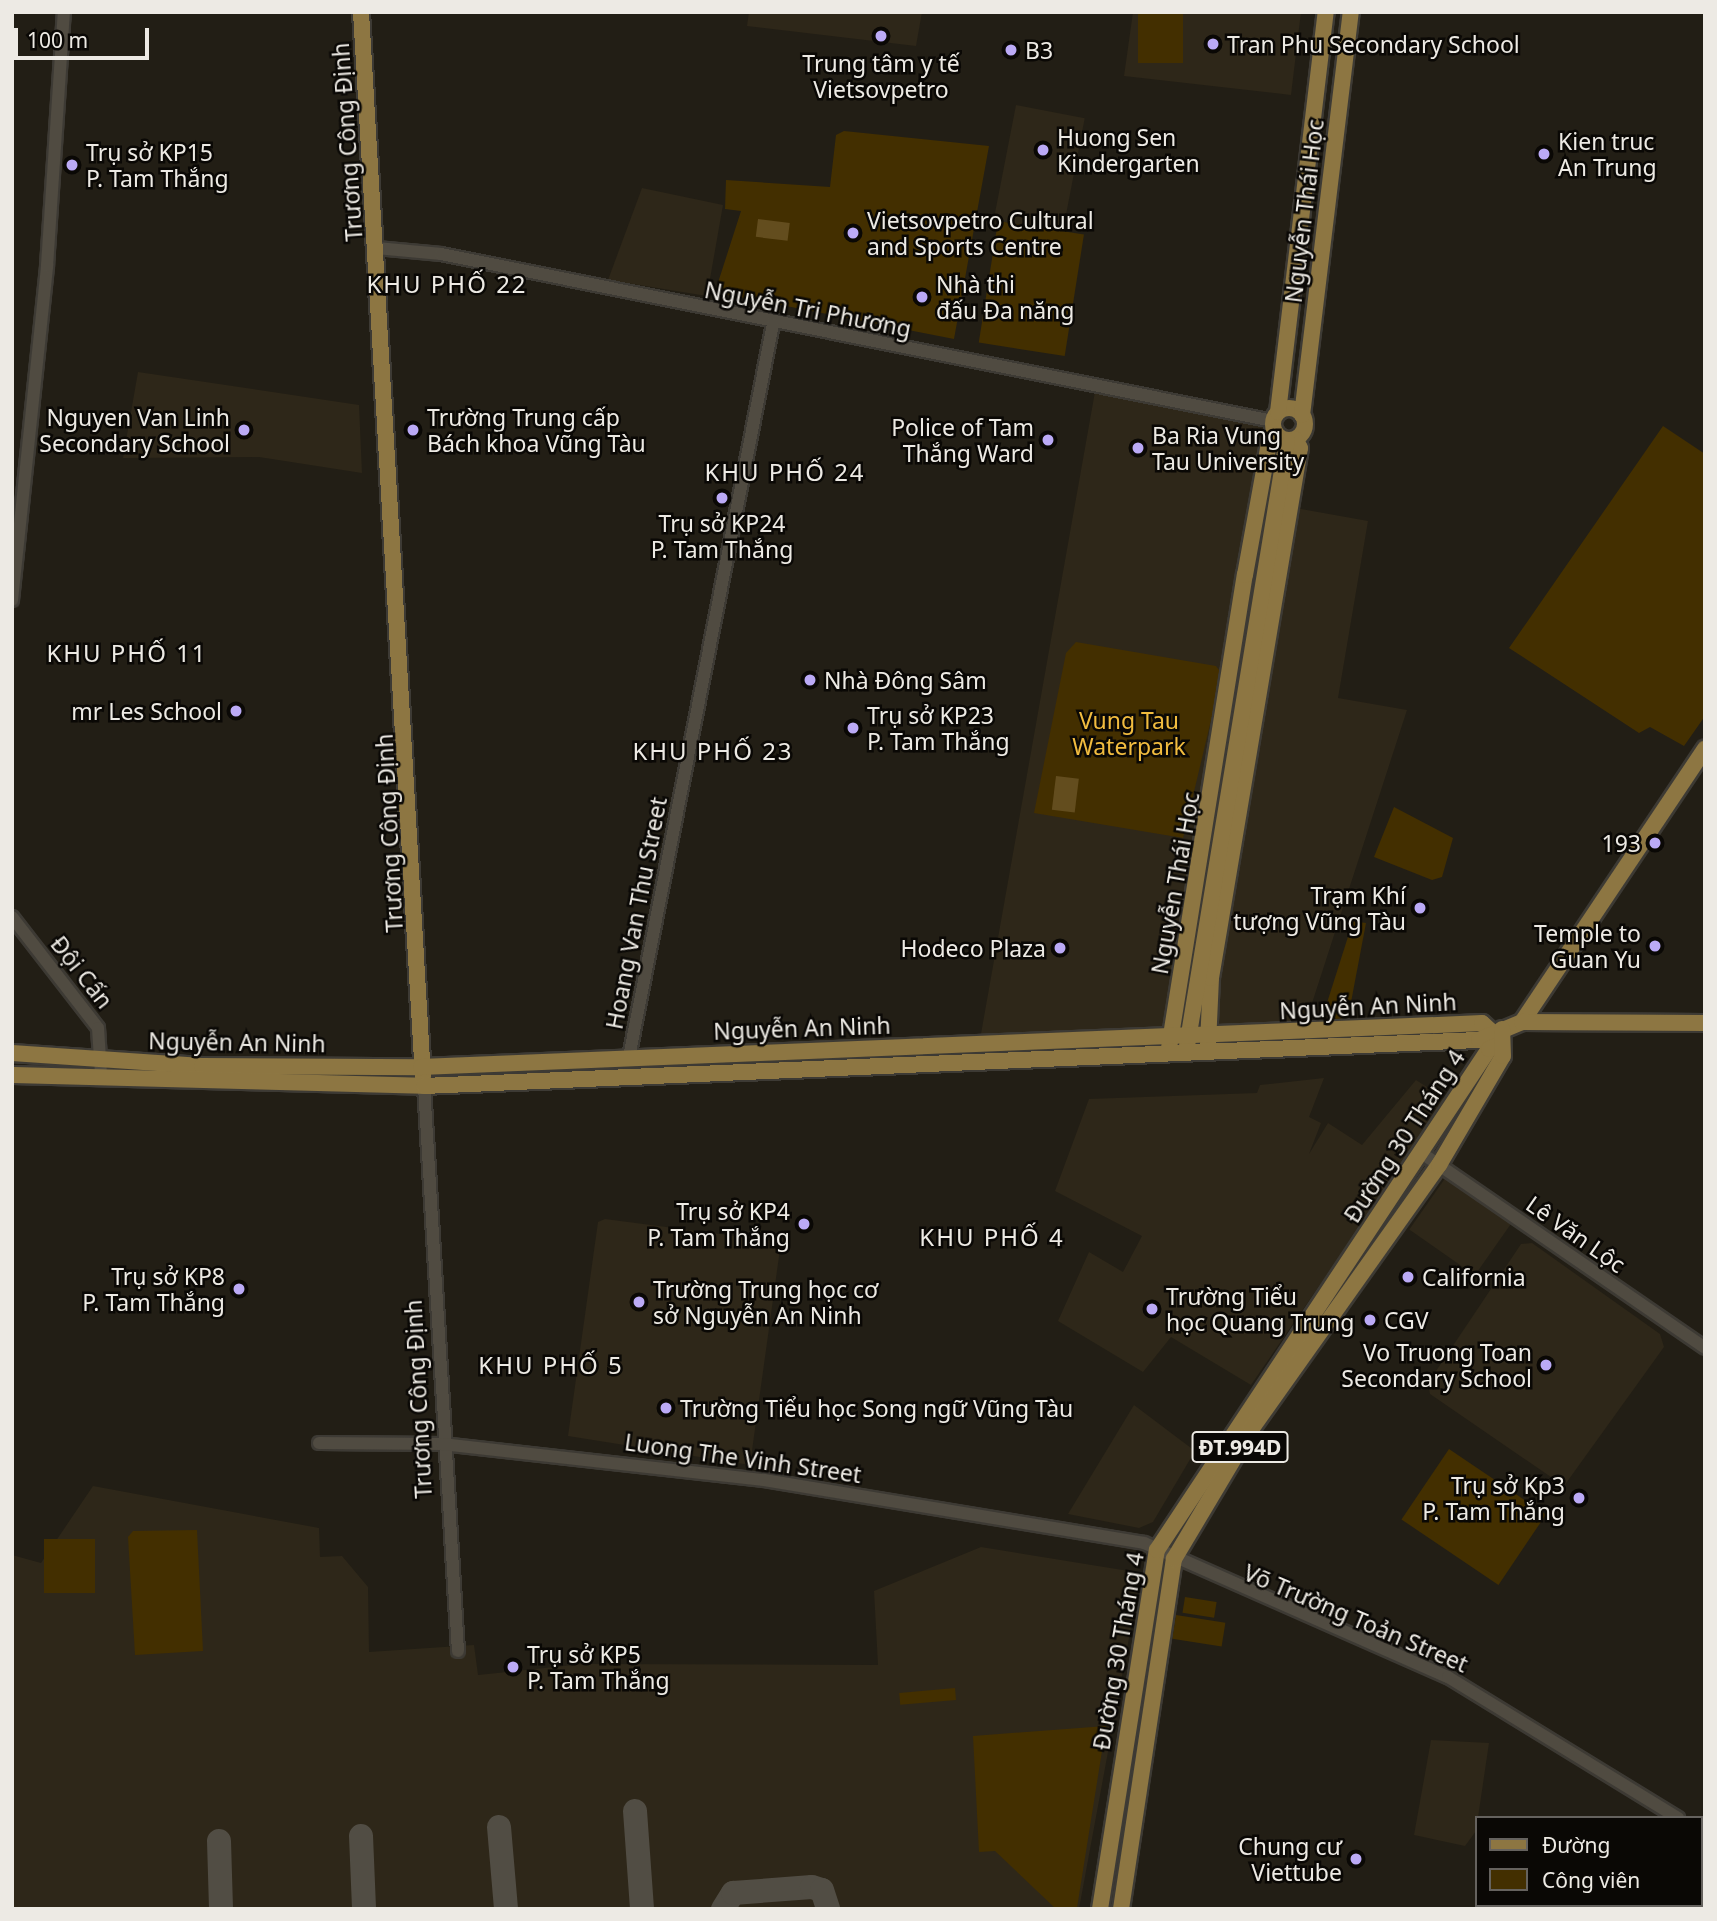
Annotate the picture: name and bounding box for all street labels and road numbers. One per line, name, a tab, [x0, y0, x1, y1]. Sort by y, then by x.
street label: Trương Công Định	[326, 42, 368, 242]
street label: Nguyễn Thái Học	[1279, 118, 1329, 304]
street label: Nguyễn Tri Phương	[702, 275, 914, 343]
street label: Trương Công Định	[370, 733, 408, 933]
street label: Nguyễn Thái Học	[1145, 790, 1205, 976]
street label: Hoang Van Thu Street	[600, 795, 672, 1031]
street label: Đội Cấn	[45, 930, 119, 1014]
street label: Nguyễn An Ninh	[1279, 988, 1457, 1024]
street label: Nguyễn An Ninh	[713, 1011, 891, 1045]
street label: Nguyễn An Ninh	[148, 1027, 326, 1057]
street label: Đường 30 Tháng 4	[1338, 1044, 1470, 1228]
street label: Lê Văn Lộc	[1521, 1190, 1631, 1278]
street label: Trương Công Định	[399, 1299, 437, 1499]
street label: Luong The Vinh Street	[623, 1428, 863, 1488]
road number: ĐT.994D	[1191, 1430, 1289, 1464]
street label: Đường 30 Tháng 4	[1087, 1550, 1149, 1752]
street label: Võ Trường Toản Street	[1240, 1558, 1472, 1678]

